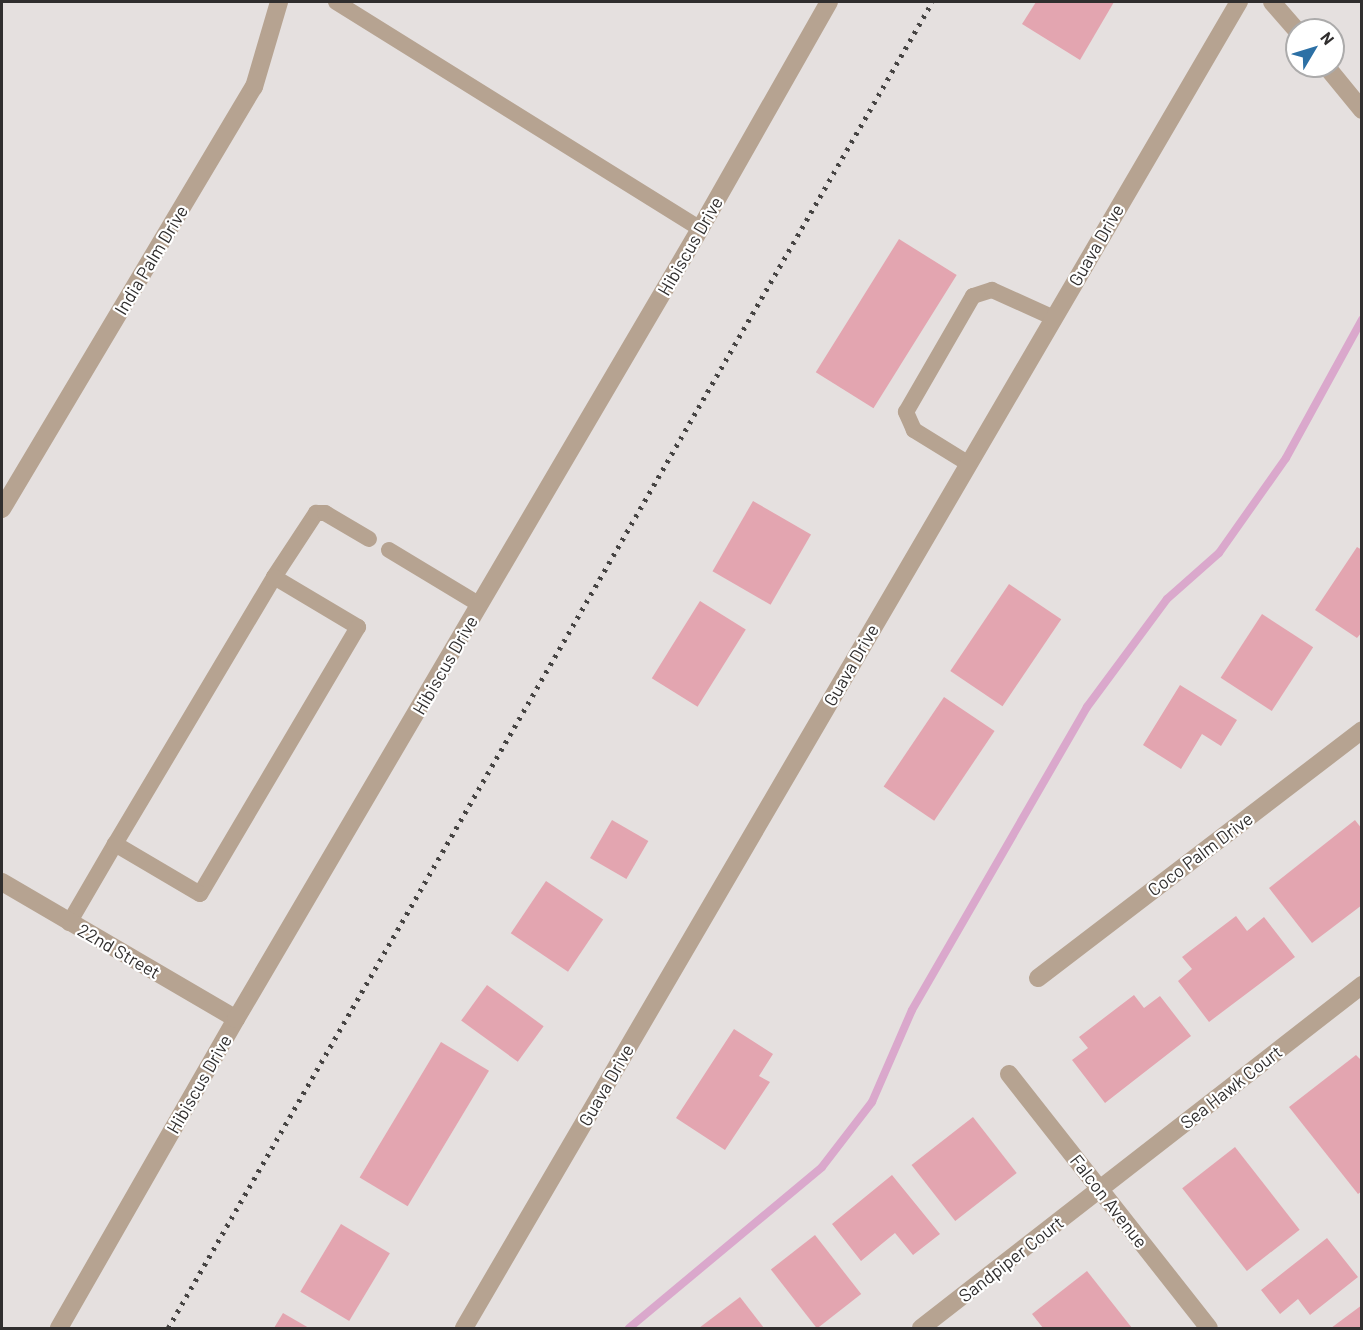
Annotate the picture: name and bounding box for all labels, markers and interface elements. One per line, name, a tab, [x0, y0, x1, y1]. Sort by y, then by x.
north arrow	[1285, 18, 1345, 78]
text: N	[1317, 28, 1339, 48]
street label: Hibiscus Drive	[653, 193, 727, 299]
street label: Guava Drive	[1064, 200, 1128, 290]
street label: India Palm Drive	[110, 201, 192, 319]
street label: Hibiscus Drive	[408, 612, 482, 718]
street label: Guava Drive	[819, 620, 883, 710]
street label: Coco Palm Drive	[1143, 807, 1257, 901]
street label: 22nd Street	[74, 919, 164, 983]
street label: Hibiscus Drive	[162, 1031, 236, 1137]
street label: Guava Drive	[574, 1040, 638, 1130]
street label: Sea Hawk Court	[1176, 1041, 1286, 1133]
street label: Falcon Avenue	[1066, 1150, 1152, 1252]
street label: Sandpiper Court	[954, 1211, 1068, 1307]

